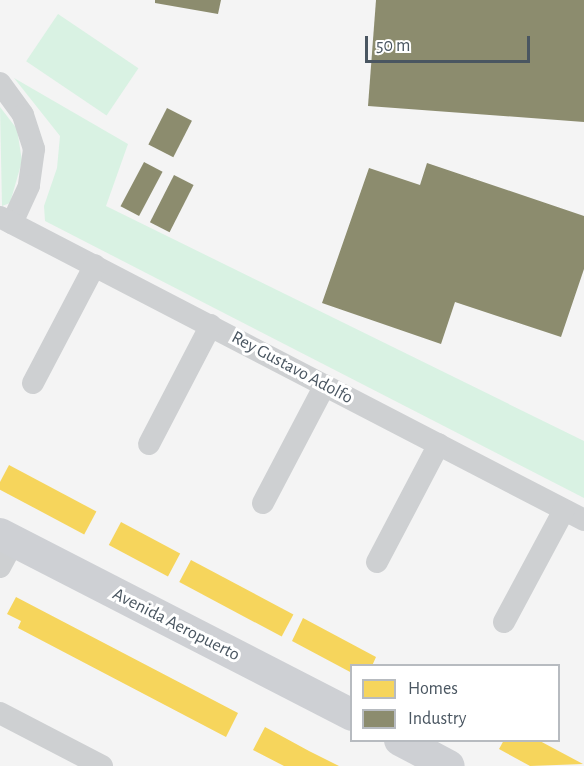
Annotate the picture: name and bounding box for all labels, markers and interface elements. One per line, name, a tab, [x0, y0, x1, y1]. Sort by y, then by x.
scale bar	[368, 24, 533, 62]
text: 50 m	[376, 37, 410, 55]
street label: Rey Gustavo Adolfo	[228, 327, 356, 409]
street label: Avenida Aeropuerto	[109, 584, 243, 666]
legend	[350, 664, 560, 742]
text: Homes	[408, 680, 458, 698]
text: Industry	[408, 710, 467, 728]

